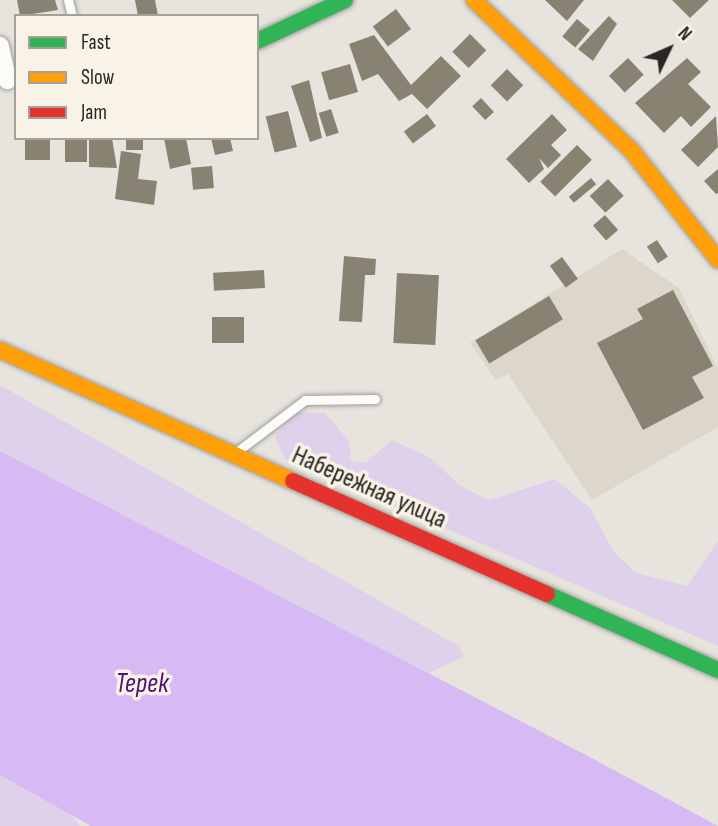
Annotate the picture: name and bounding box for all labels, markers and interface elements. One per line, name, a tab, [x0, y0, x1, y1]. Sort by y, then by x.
legend	[14, 14, 259, 140]
north arrow	[634, 14, 704, 84]
text: N	[673, 22, 696, 46]
text: Fast	[81, 30, 111, 55]
text: Slow	[81, 65, 114, 90]
text: Jam	[81, 100, 107, 125]
street label: Набережная улица	[287, 440, 451, 536]
water label: Терек	[116, 667, 168, 701]

